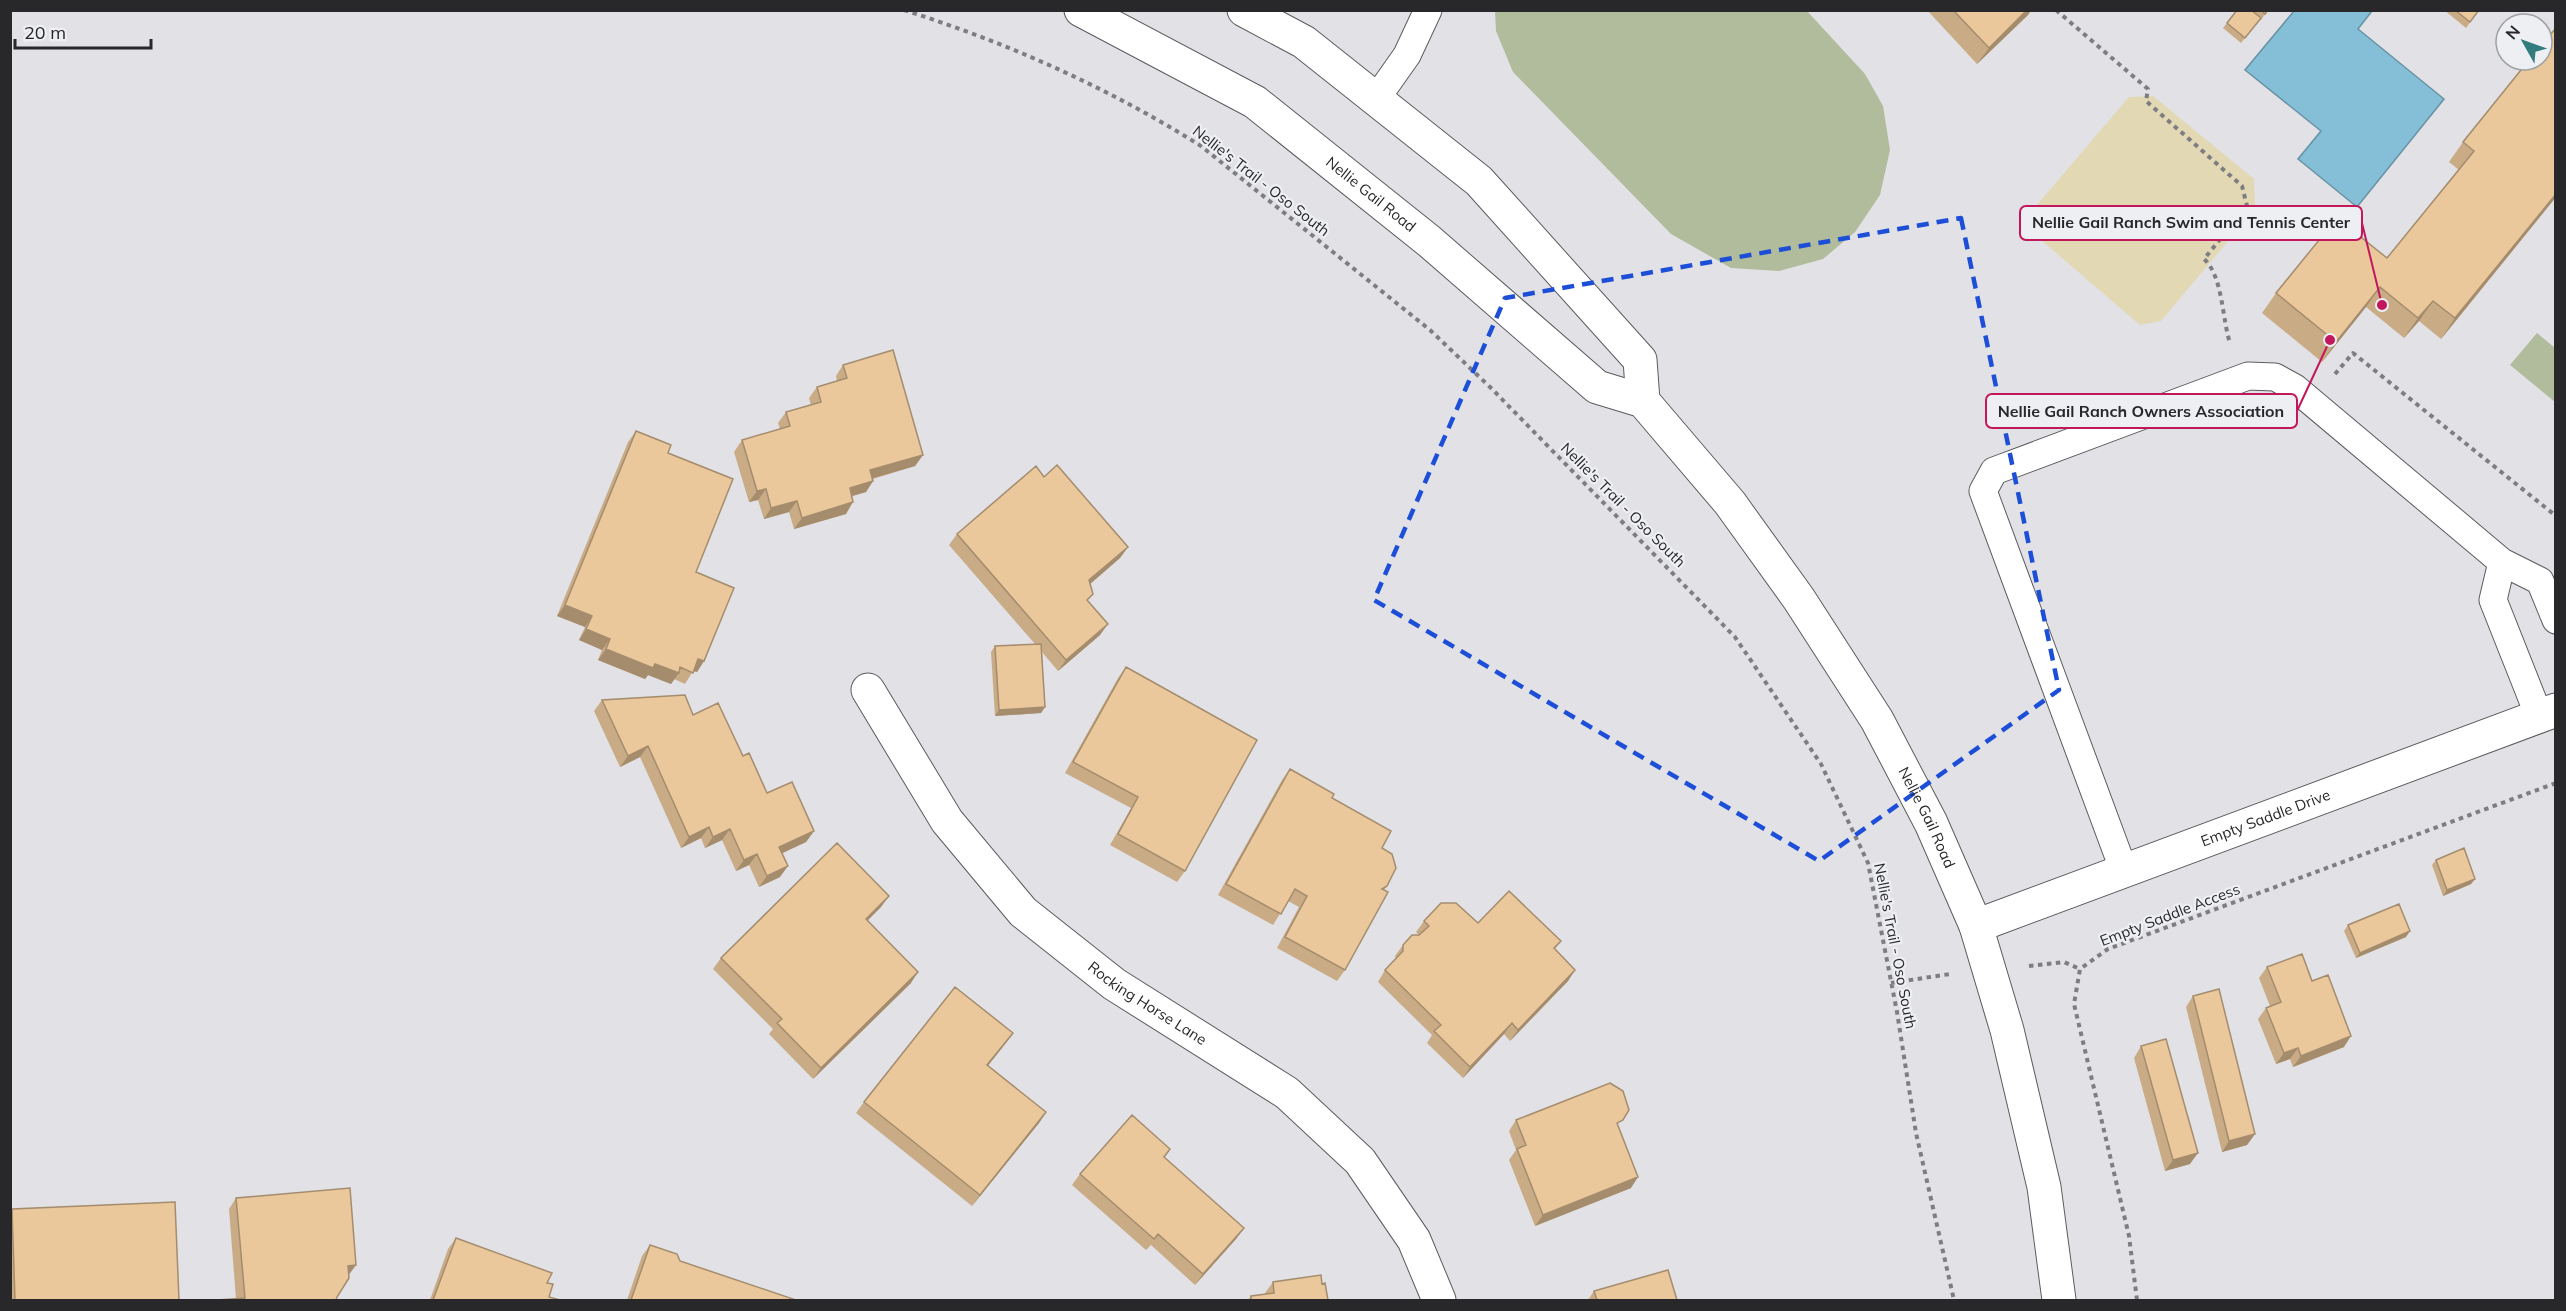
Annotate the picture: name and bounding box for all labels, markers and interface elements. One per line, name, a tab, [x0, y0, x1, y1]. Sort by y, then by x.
scale bar	[15, 12, 152, 50]
north arrow	[2494, 12, 2554, 72]
text: 20 m	[24, 21, 66, 44]
text: N	[2501, 21, 2524, 43]
street label: Nellie's Trail - Oso South	[1189, 121, 1334, 240]
street label: Nellie Gail Road	[1322, 152, 1420, 236]
callout: Nellie Gail Ranch Swim and Tennis Center	[2020, 206, 2362, 240]
text: Nellie Gail Ranch Swim and Tennis Center	[2032, 212, 2351, 232]
callout: Nellie Gail Ranch Owners Association	[1986, 394, 2297, 428]
text: Nellie Gail Ranch Owners Association	[1998, 401, 2284, 421]
street label: Nellie's Trail - Oso South	[1557, 438, 1690, 571]
street label: Nellie Gail Road	[1894, 764, 1960, 871]
street label: Empty Saddle Drive	[2198, 785, 2333, 850]
street label: Nellie's Trail - Oso South	[1870, 861, 1921, 1031]
street label: Empty Saddle Access	[2097, 879, 2243, 950]
street label: Rocking Horse Lane	[1084, 957, 1210, 1049]

